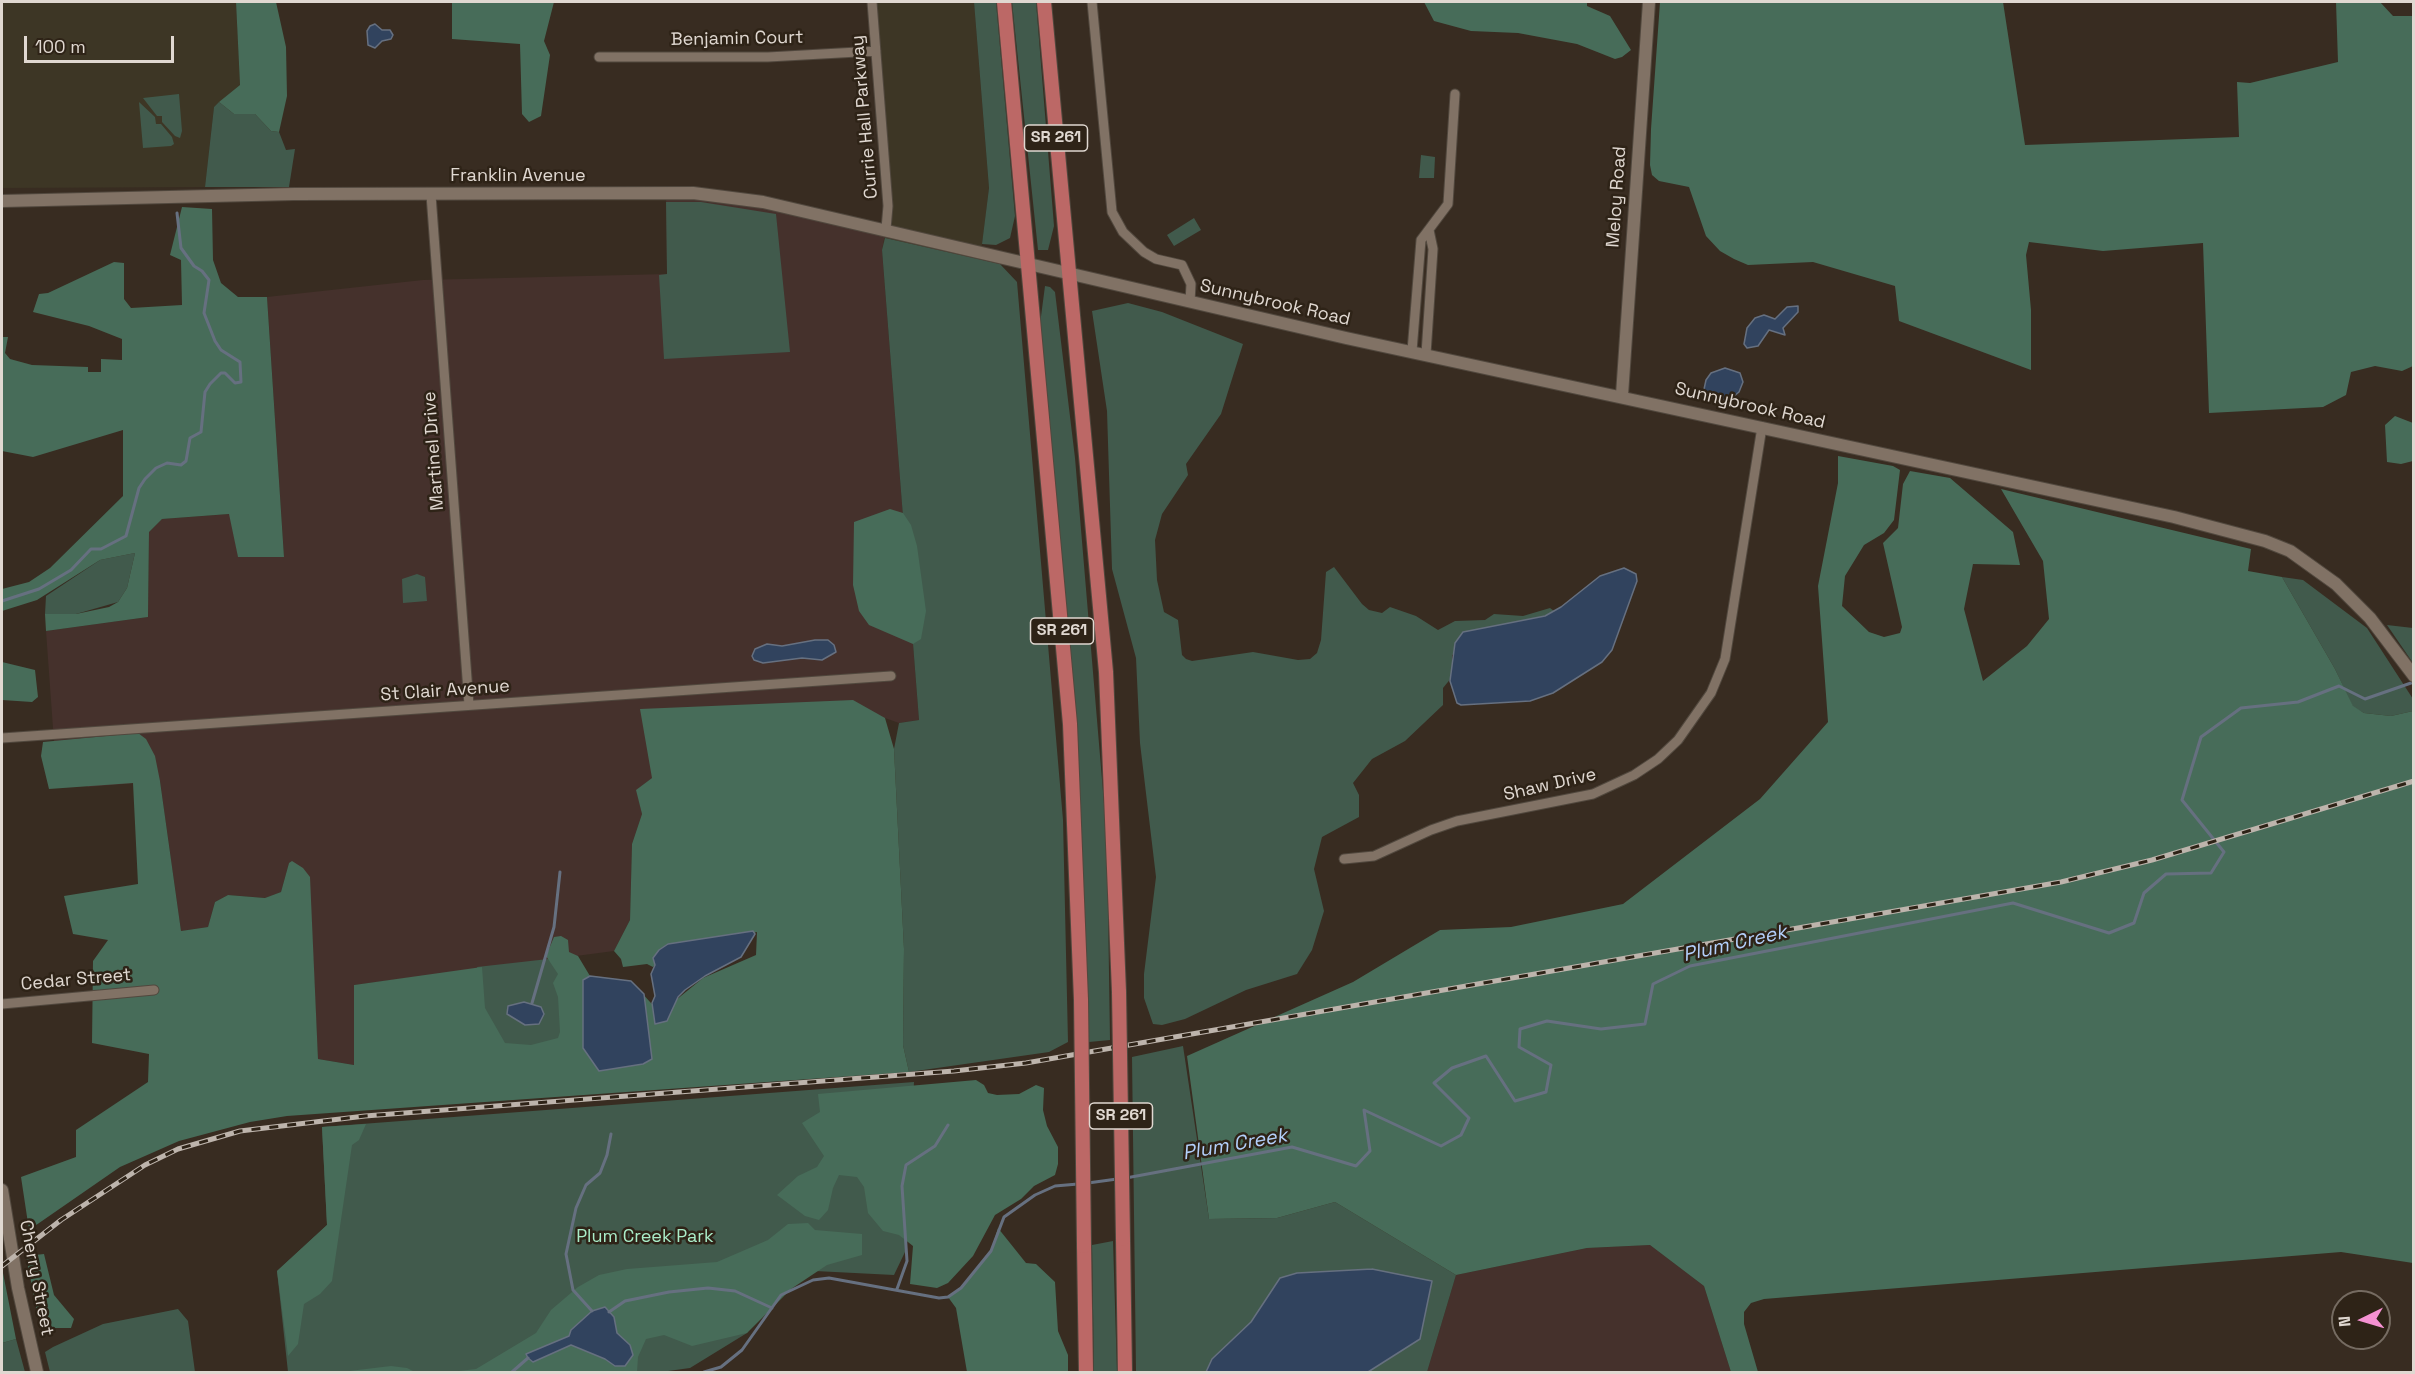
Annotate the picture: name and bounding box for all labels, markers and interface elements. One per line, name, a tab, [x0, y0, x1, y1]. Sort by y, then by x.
scale bar	[27, 24, 177, 62]
street label: Benjamin Court	[670, 27, 804, 51]
street label: Currie Hall Parkway	[847, 34, 883, 200]
text: 100 m	[35, 35, 86, 58]
road number: SR 261	[1024, 125, 1088, 151]
street label: Meloy Road	[1603, 146, 1631, 248]
street label: Franklin Avenue	[450, 165, 586, 187]
street label: Sunnybrook Road	[1198, 275, 1352, 331]
street label: Sunnybrook Road	[1673, 378, 1827, 434]
street label: Martinel Drive	[419, 391, 449, 511]
road number: SR 261	[1030, 618, 1094, 644]
street label: St Clair Avenue	[380, 676, 510, 706]
street label: Shaw Drive	[1502, 764, 1598, 806]
water label: Plum Creek	[1681, 920, 1789, 968]
street label: Cedar Street	[20, 964, 132, 996]
road number: SR 261	[1090, 1103, 1152, 1129]
water label: Plum Creek	[1181, 1124, 1289, 1166]
street label: Cherry Street	[14, 1218, 58, 1338]
park label: Plum Creek Park	[576, 1226, 714, 1248]
north arrow	[2331, 1290, 2391, 1350]
text: N	[2334, 1315, 2355, 1328]

